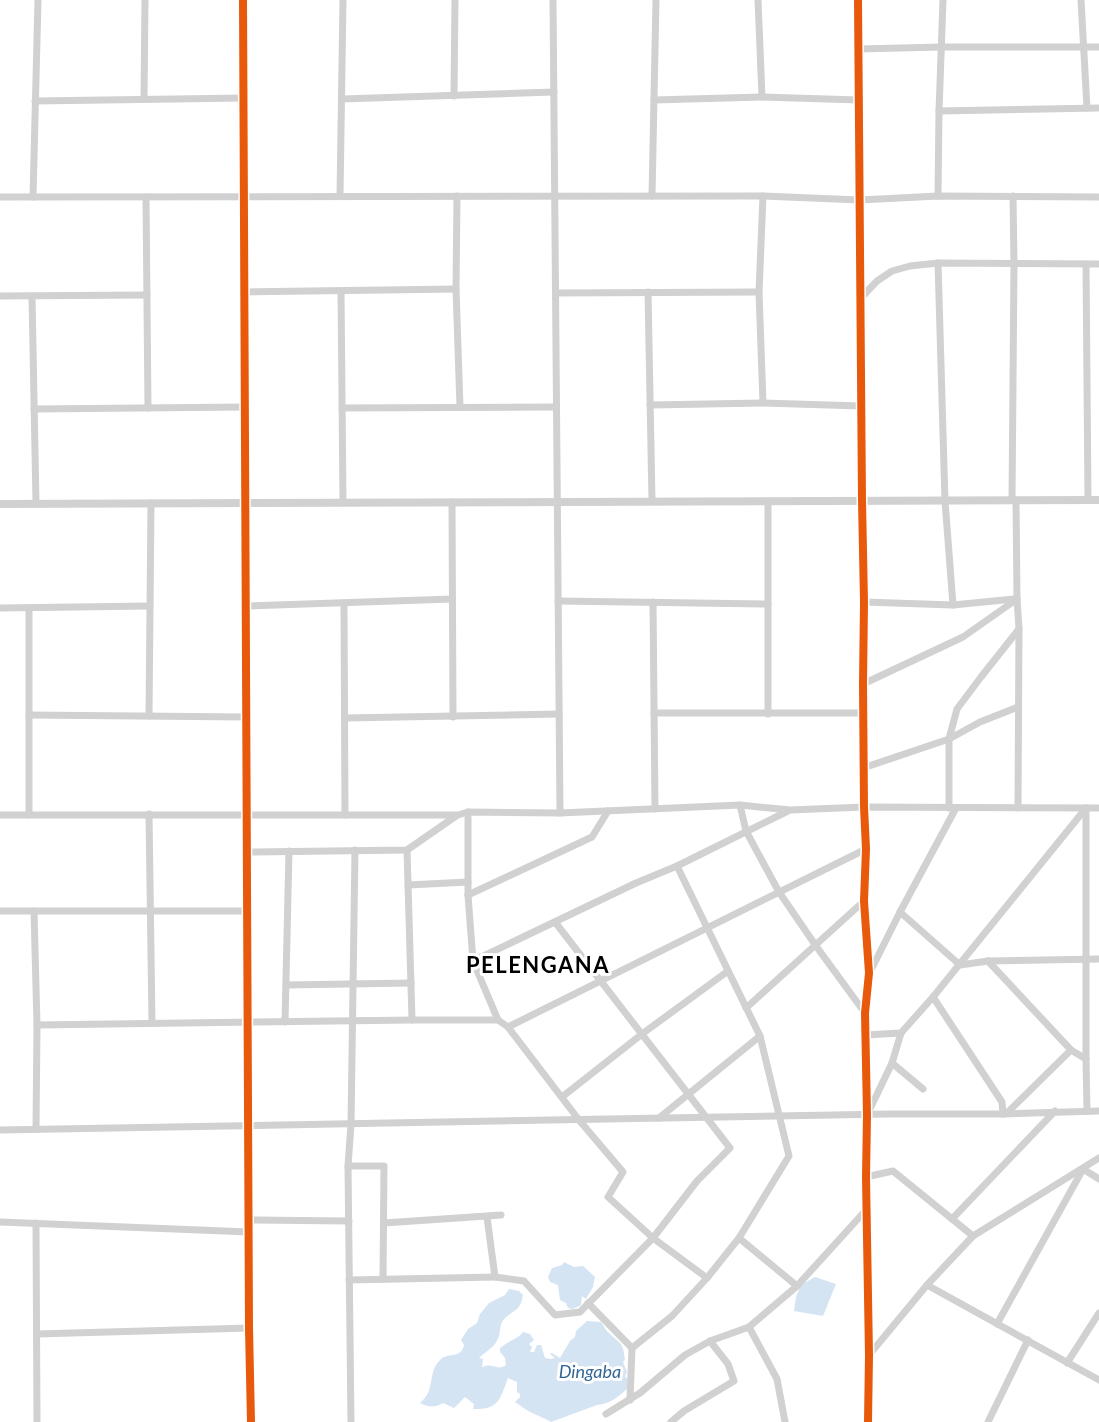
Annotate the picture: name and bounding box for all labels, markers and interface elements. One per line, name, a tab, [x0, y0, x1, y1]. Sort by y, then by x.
district label: PELENGANA	[466, 951, 610, 978]
water label: Dingaba	[559, 1360, 621, 1382]

